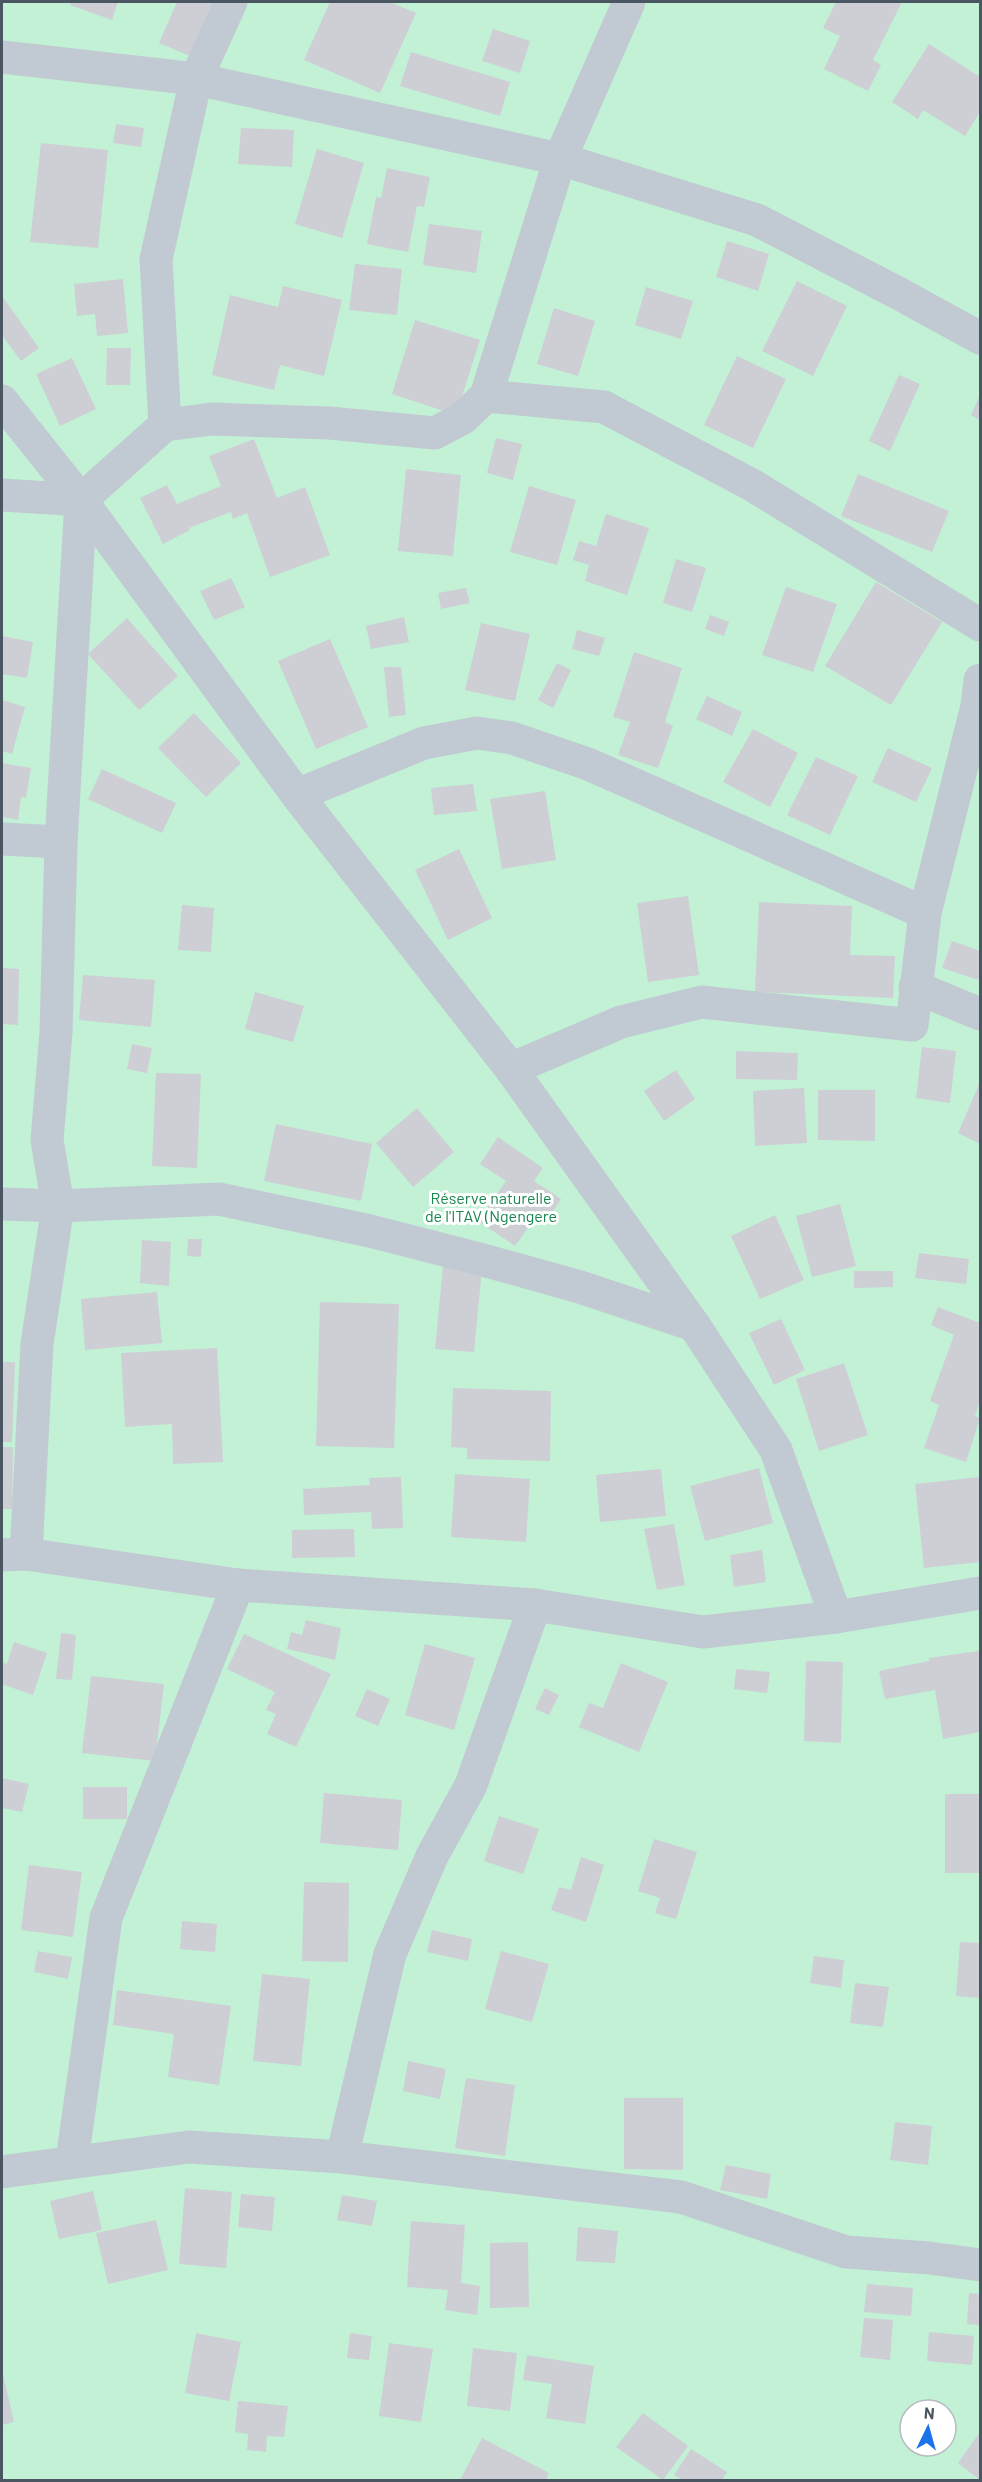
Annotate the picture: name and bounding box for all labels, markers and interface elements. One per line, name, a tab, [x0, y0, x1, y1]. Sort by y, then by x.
park label: Réserve naturelle de l'ITAV (Ngengere	[425, 1188, 557, 1225]
north arrow	[898, 2398, 958, 2458]
text: N	[923, 2403, 935, 2422]

